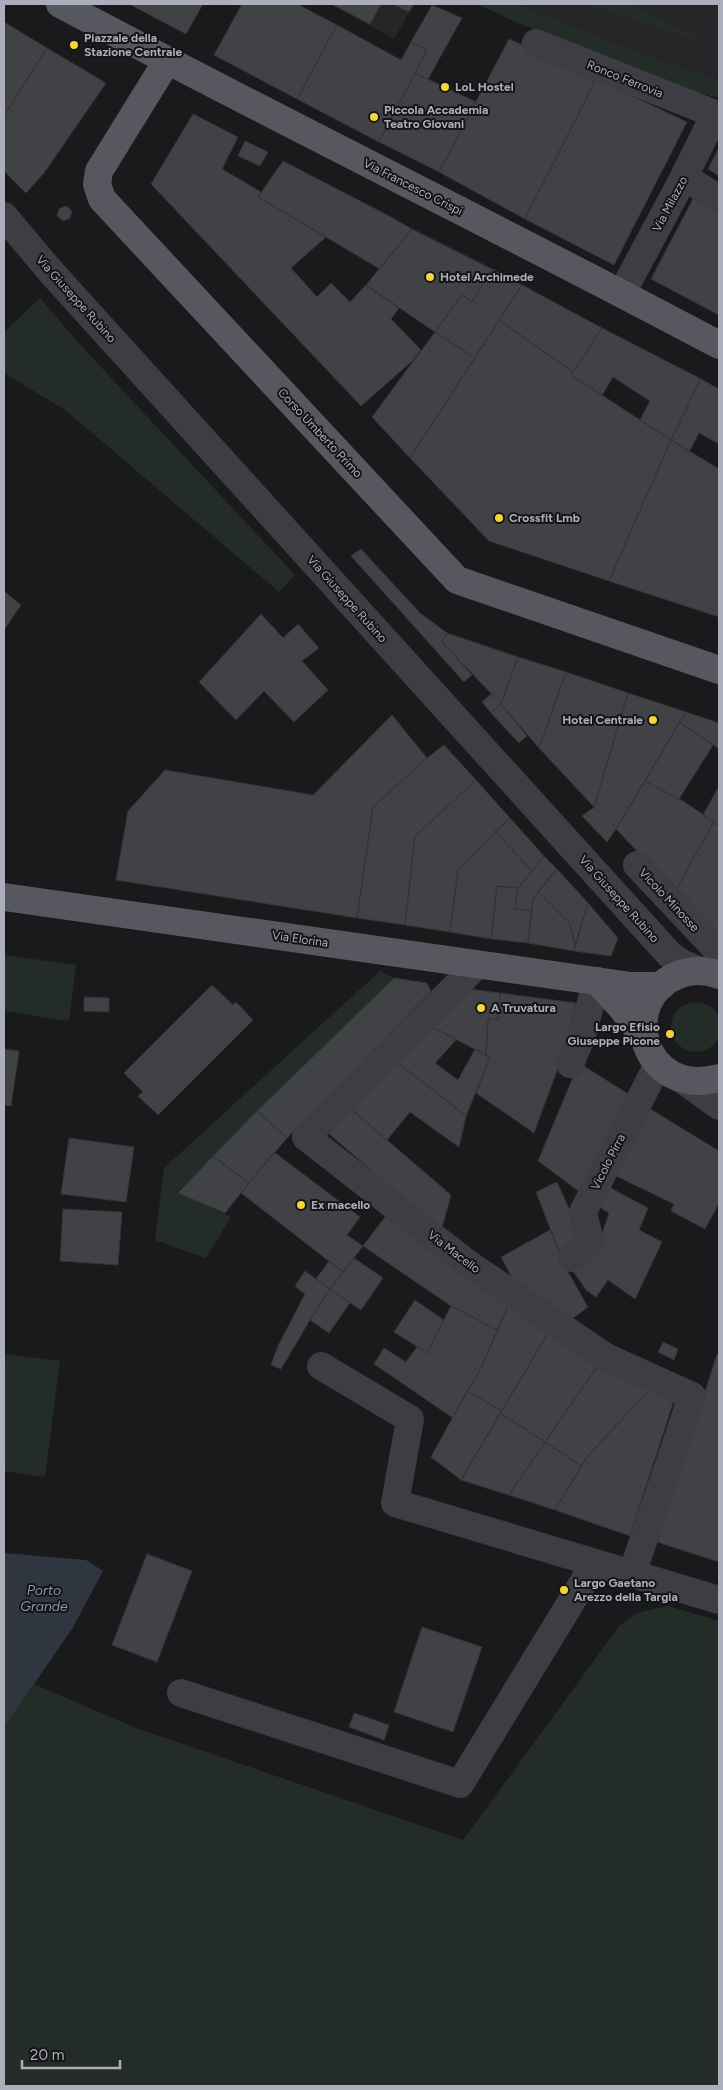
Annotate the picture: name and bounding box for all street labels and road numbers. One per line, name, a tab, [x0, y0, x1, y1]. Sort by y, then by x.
street label: Ronco Ferrovia	[585, 57, 665, 101]
street label: Via Francesco Crispi	[361, 156, 465, 218]
street label: Via Milazzo	[650, 174, 690, 234]
street label: Via Giuseppe Rubino	[33, 253, 119, 345]
street label: Corso Umberto Primo	[275, 385, 365, 481]
street label: Via Giuseppe Rubino	[304, 553, 390, 645]
street label: Via Giuseppe Rubino	[576, 853, 662, 945]
street label: Vicolo Minosse	[636, 865, 702, 935]
street label: Via Elorina	[271, 928, 329, 950]
street label: Vicolo Pirra	[588, 1132, 628, 1192]
street label: Via Macello	[425, 1228, 483, 1276]

